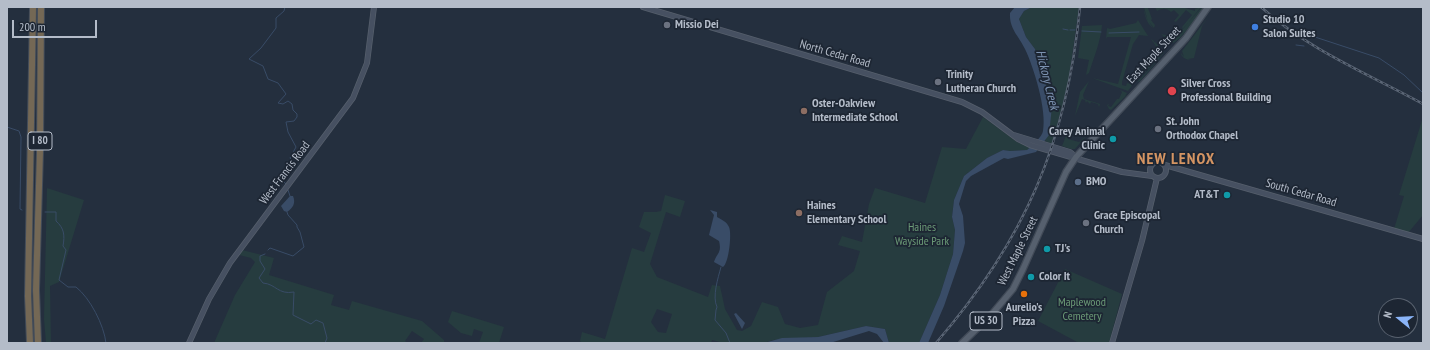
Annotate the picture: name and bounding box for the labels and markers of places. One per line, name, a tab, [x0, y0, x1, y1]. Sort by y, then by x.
place label: Studio 10 Salon Suites	[1263, 13, 1315, 41]
place label: Missio Dei	[675, 18, 719, 32]
marker: Missio Dei	[662, 20, 672, 30]
marker: Studio 10 Salon Suites	[1250, 22, 1260, 32]
place label: Trinity Lutheran Church	[946, 68, 1016, 96]
marker: Trinity Lutheran Church	[933, 77, 943, 87]
place label: Silver Cross Professional Building	[1181, 77, 1271, 105]
marker: Silver Cross Professional Building	[1166, 85, 1178, 97]
place label: Oster-Oakview Intermediate School	[812, 97, 898, 125]
marker: Oster-Oakview Intermediate School	[799, 106, 809, 116]
place label: St. John Orthodox Chapel	[1166, 115, 1238, 143]
marker: St. John Orthodox Chapel	[1153, 124, 1163, 134]
place label: Carey Animal Clinic	[1049, 125, 1105, 153]
marker: Carey Animal Clinic	[1108, 134, 1118, 144]
place label: BMO	[1086, 175, 1106, 189]
marker: BMO	[1073, 177, 1083, 187]
place label: AT&T	[1194, 188, 1219, 202]
marker: AT&T	[1222, 190, 1232, 200]
place label: Haines Elementary School	[807, 199, 886, 227]
marker: Haines Elementary School	[794, 208, 804, 218]
place label: Grace Episcopal Church	[1094, 209, 1160, 237]
marker: Grace Episcopal Church	[1081, 218, 1091, 228]
place label: TJ's	[1055, 242, 1070, 256]
marker: TJ's	[1042, 244, 1052, 254]
place label: Color It	[1039, 270, 1070, 284]
marker: Color It	[1026, 272, 1036, 282]
marker: Aurelio's Pizza	[1019, 289, 1029, 299]
place label: Aurelio's Pizza	[1006, 301, 1042, 329]

